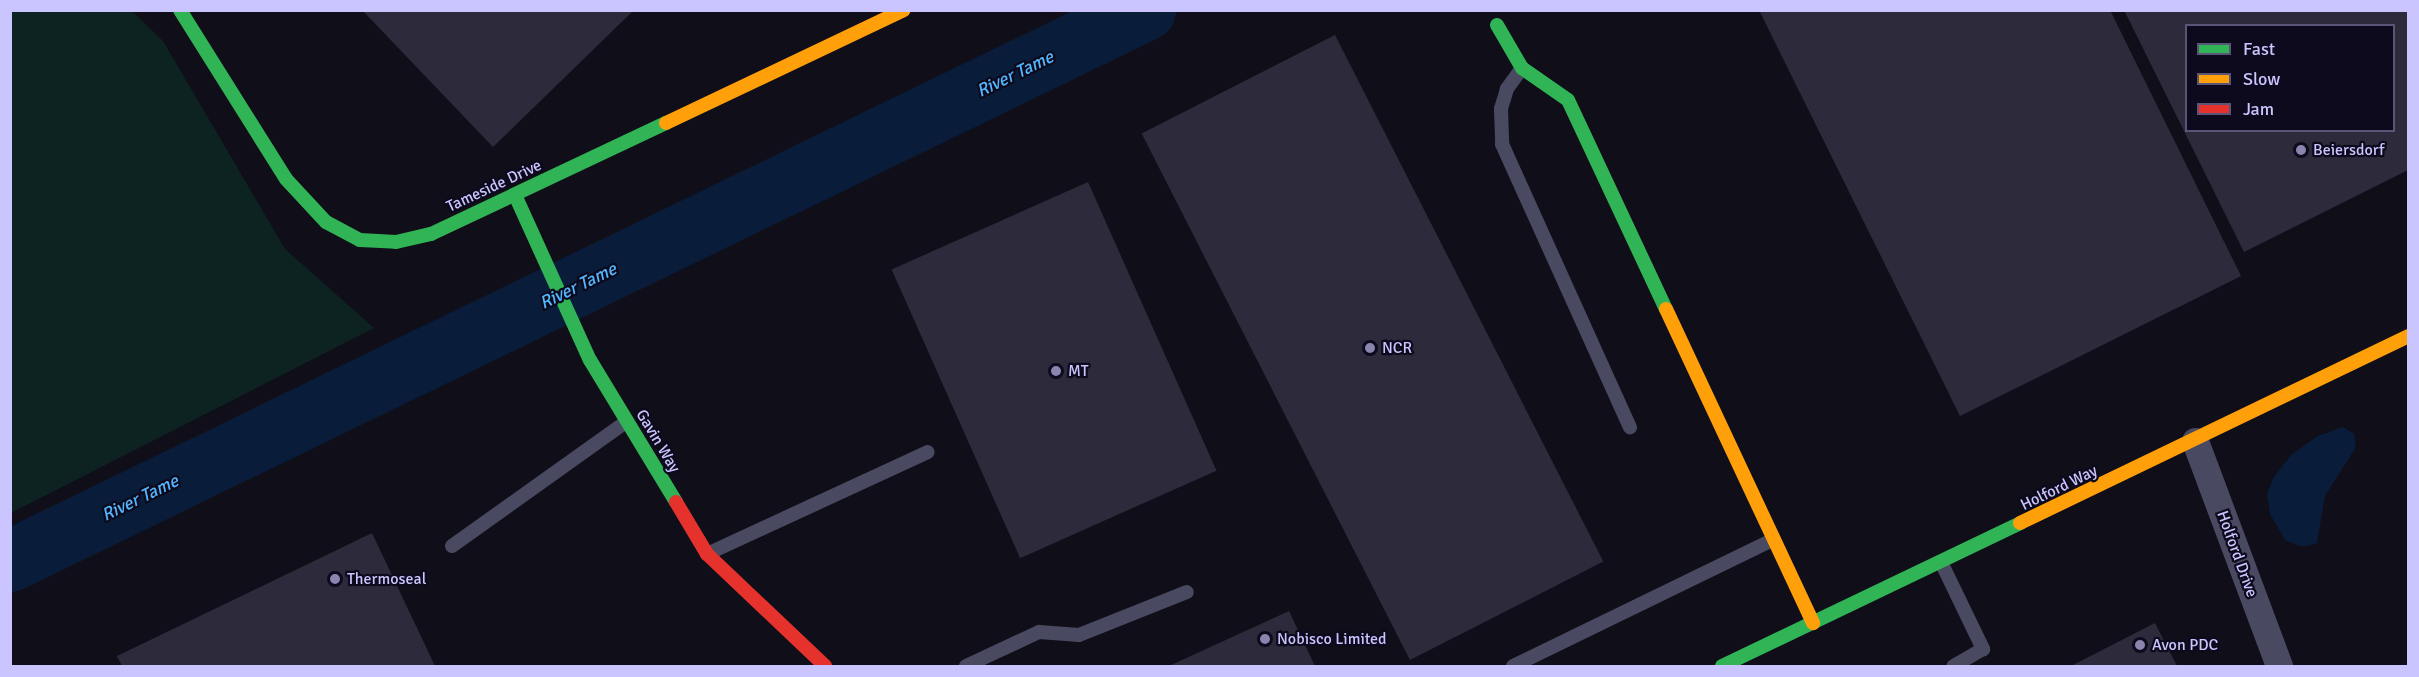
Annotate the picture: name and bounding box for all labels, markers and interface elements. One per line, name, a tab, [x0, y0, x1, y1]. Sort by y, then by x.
legend	[2185, 24, 2395, 132]
text: Fast	[2243, 38, 2275, 60]
water label: River Tame	[973, 46, 1057, 102]
text: Slow	[2243, 68, 2280, 90]
text: Jam	[2243, 98, 2274, 120]
place label: Beiersdorf	[2313, 140, 2384, 160]
marker: Beiersdorf	[2294, 143, 2308, 157]
street label: Tameside Drive	[443, 156, 545, 216]
water label: River Tame	[536, 258, 620, 314]
place label: NCR	[1382, 338, 1412, 358]
marker: NCR	[1363, 341, 1377, 355]
place label: MT	[1068, 361, 1089, 381]
marker: MT	[1049, 364, 1063, 378]
street label: Gavin Way	[632, 406, 684, 476]
street label: Holford Way	[2017, 461, 2101, 515]
water label: River Tame	[98, 470, 182, 526]
street label: Holford Drive	[2212, 508, 2262, 600]
place label: Thermoseal	[347, 569, 426, 589]
marker: Thermoseal	[328, 572, 342, 586]
place label: Nobisco Limited	[1277, 629, 1387, 649]
marker: Nobisco Limited	[1258, 632, 1272, 646]
place label: Avon PDC	[2152, 635, 2218, 655]
marker: Avon PDC	[2133, 638, 2147, 652]

